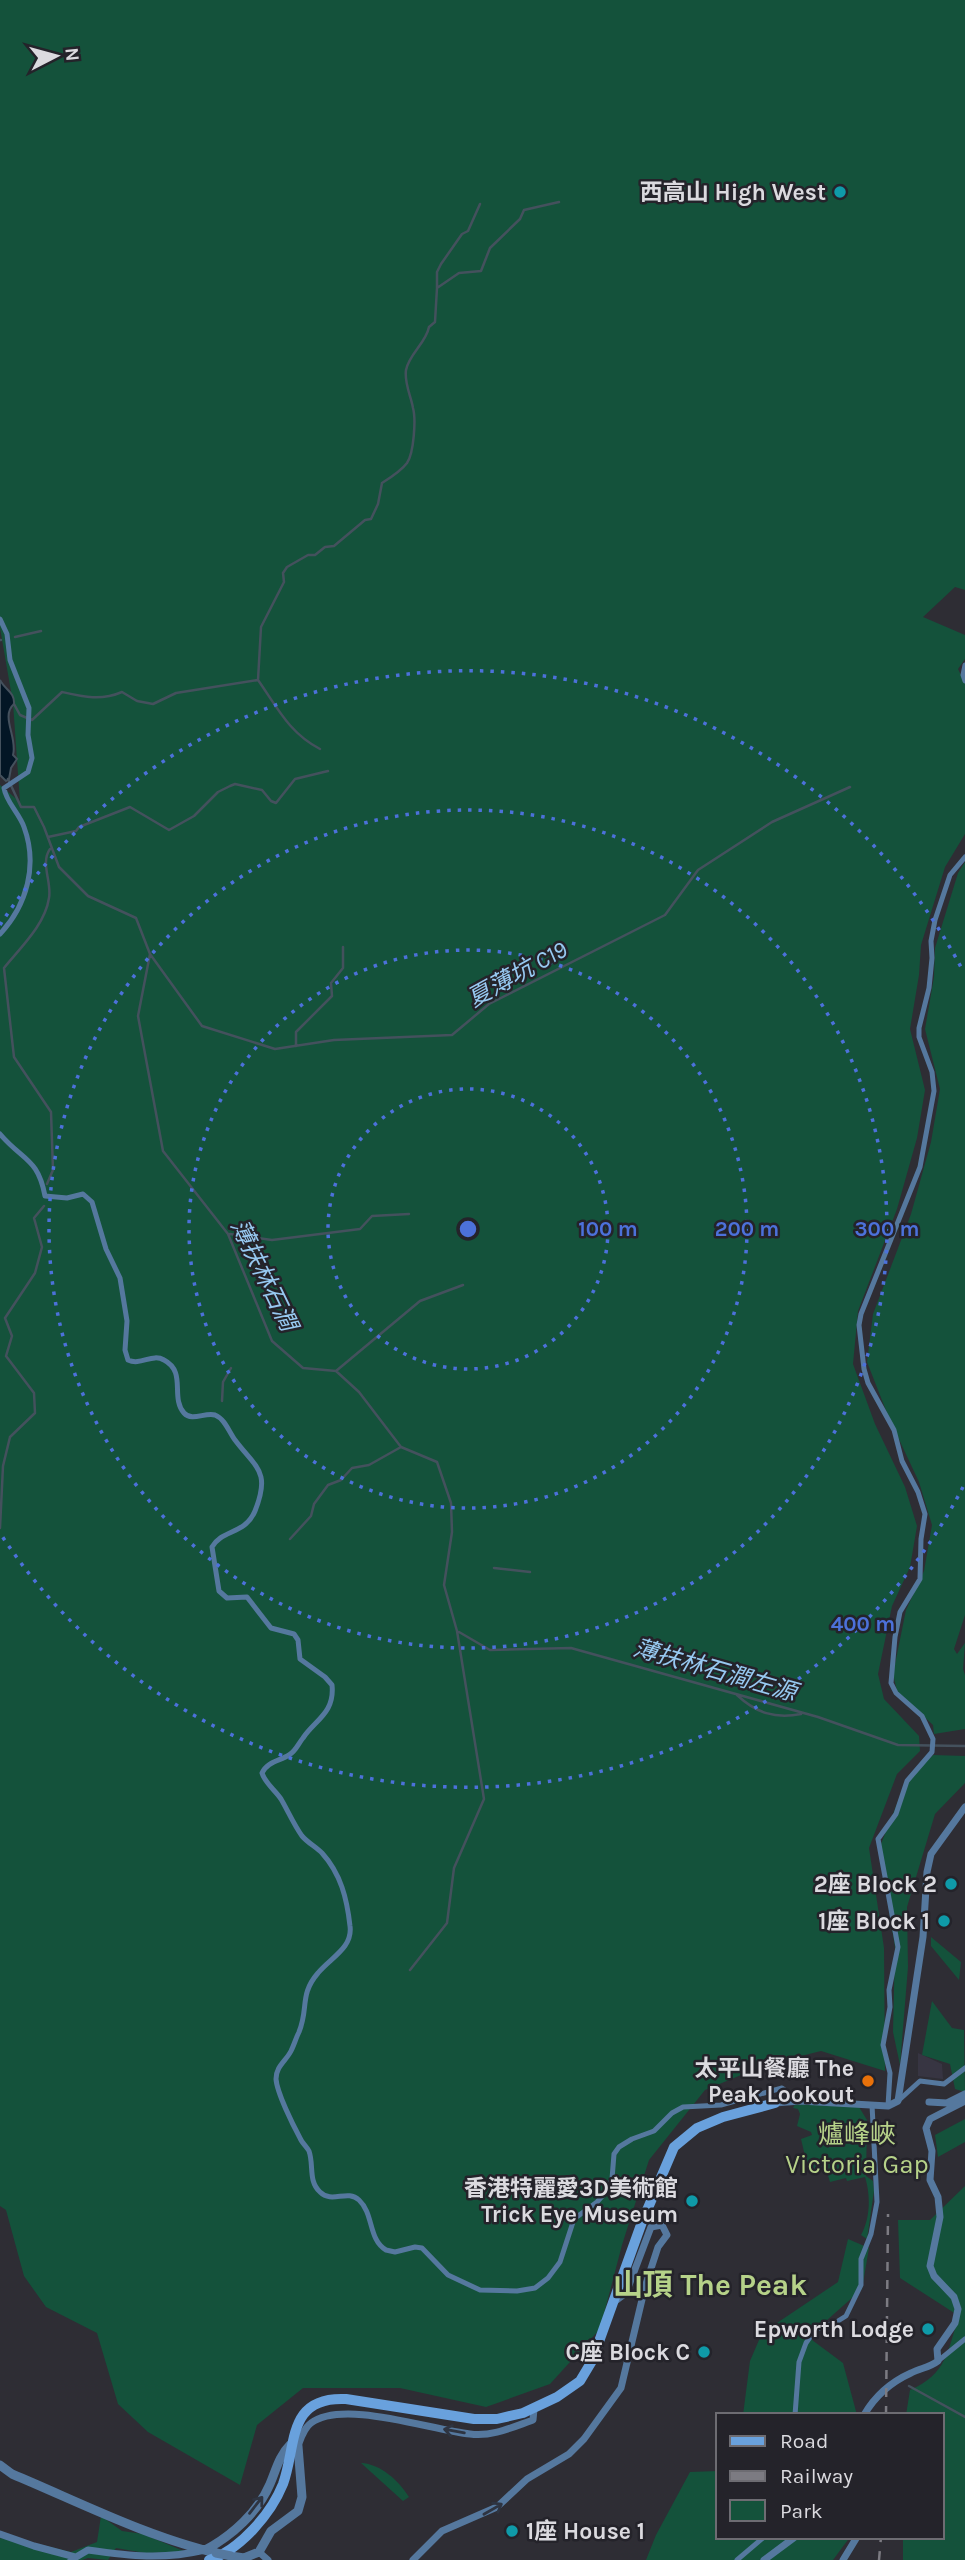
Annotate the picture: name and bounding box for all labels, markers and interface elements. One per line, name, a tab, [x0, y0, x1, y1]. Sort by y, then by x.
north arrow	[21, 21, 91, 91]
text: N	[60, 46, 84, 62]
place label: 西高山 High West	[640, 179, 826, 206]
marker: 西高山 High West	[832, 184, 848, 200]
water label: 夏薄坑 C19	[462, 935, 572, 1013]
water label: 薄扶林石澗	[225, 1215, 304, 1338]
centre of rings	[456, 1217, 480, 1241]
text: 100 m	[578, 1217, 638, 1241]
text: 200 m	[715, 1217, 779, 1241]
text: 300 m	[855, 1217, 919, 1241]
text: 400 m	[831, 1612, 895, 1636]
water label: 薄扶林石澗左源	[630, 1633, 803, 1708]
place label: 2座 Block 2	[814, 1871, 937, 1898]
marker: 2座 Block 2	[943, 1876, 959, 1892]
place label: 1座 Block 1	[818, 1908, 930, 1935]
marker: 1座 Block 1	[936, 1913, 952, 1929]
place label: 太平山餐廳 The Peak Lookout	[694, 2055, 854, 2108]
marker: 太平山餐廳 The Peak Lookout	[860, 2073, 876, 2089]
district label: 爐峰峽 Victoria Gap	[785, 2119, 929, 2180]
place label: 香港特麗愛3D美術館 Trick Eye Museum	[464, 2175, 678, 2228]
marker: 香港特麗愛3D美術館 Trick Eye Museum	[684, 2193, 700, 2209]
district label: 山頂 The Peak	[613, 2267, 807, 2303]
place label: Epworth Lodge	[754, 2316, 914, 2343]
marker: Epworth Lodge	[920, 2321, 936, 2337]
place label: C座 Block C	[566, 2339, 690, 2366]
marker: C座 Block C	[696, 2344, 712, 2360]
legend	[716, 2413, 944, 2539]
one-way arrow	[443, 2424, 466, 2437]
text: Road	[780, 2429, 828, 2453]
text: Railway	[780, 2464, 853, 2488]
one-way arrow	[249, 2497, 264, 2515]
text: Park	[780, 2499, 823, 2523]
one-way arrow	[483, 2502, 503, 2516]
place label: 1座 House 1	[526, 2518, 645, 2545]
marker: 1座 House 1	[504, 2523, 520, 2539]

